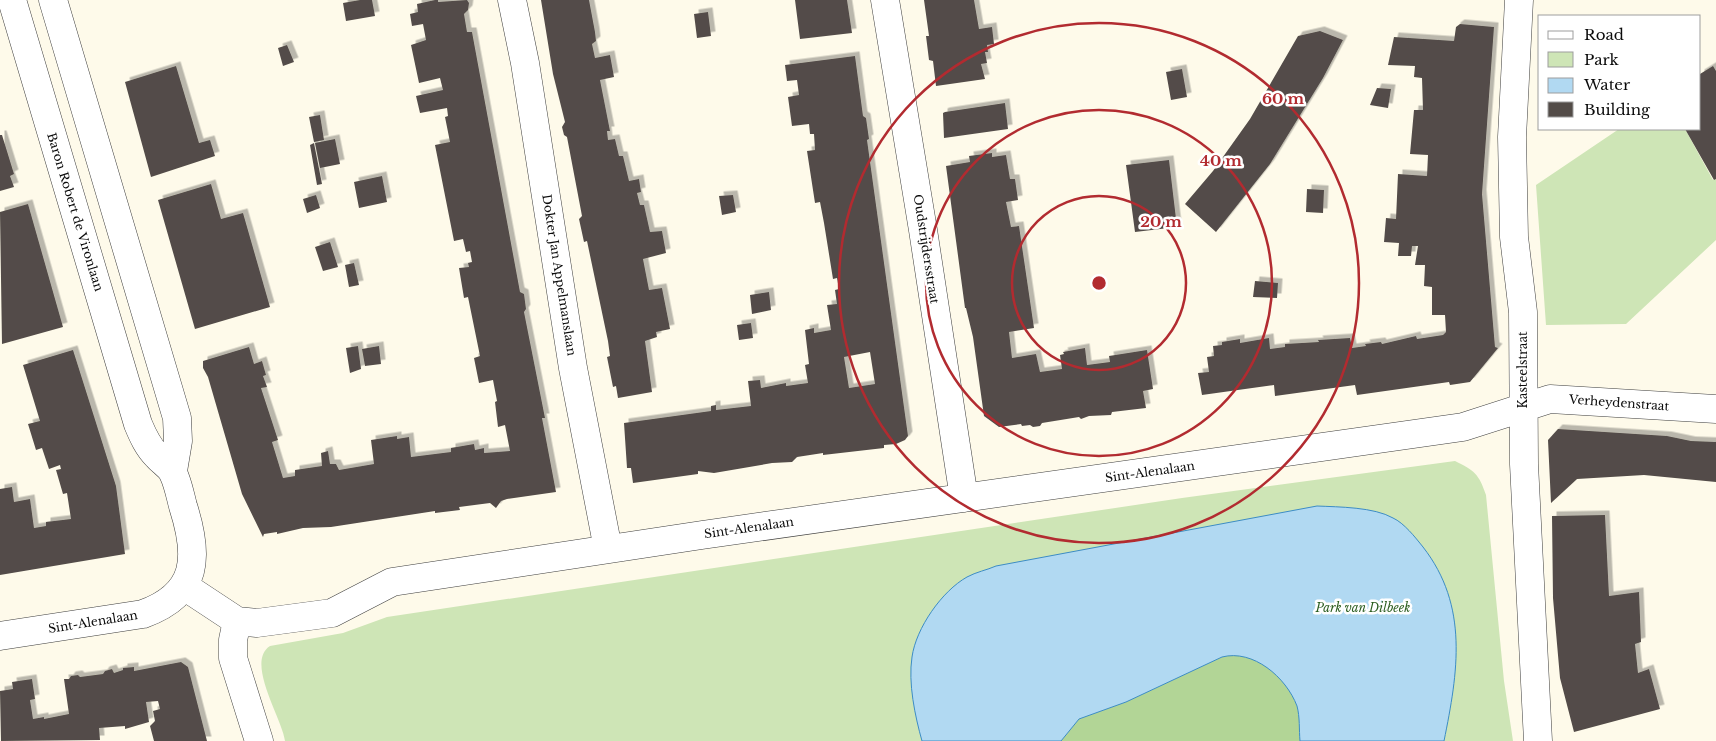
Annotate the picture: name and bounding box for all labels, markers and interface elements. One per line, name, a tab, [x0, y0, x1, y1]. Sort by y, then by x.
legend	[1538, 15, 1701, 130]
text: Road	[1584, 25, 1624, 44]
text: Park	[1584, 50, 1620, 69]
text: Water	[1583, 75, 1631, 94]
text: 60 m	[1262, 89, 1304, 108]
text: Building	[1584, 100, 1651, 119]
street label: Baron Robert de Vironlaan	[44, 131, 107, 293]
text: 40 m	[1200, 151, 1242, 170]
street label: Dokter Jan Appelmanslaan	[539, 193, 580, 357]
street label: Oudstrijdersstraat	[910, 193, 943, 305]
text: 20 m	[1140, 212, 1182, 231]
centre of rings	[1090, 274, 1108, 292]
street label: Kasteelstraat	[1515, 331, 1530, 409]
street label: Verheydenstraat	[1568, 391, 1670, 414]
street label: Sint-Alenalaan	[1104, 458, 1196, 485]
street label: Sint-Alenalaan	[703, 514, 795, 541]
park label: Park van Dilbeek	[1315, 600, 1410, 615]
street label: Sint-Alenalaan	[47, 607, 139, 636]

